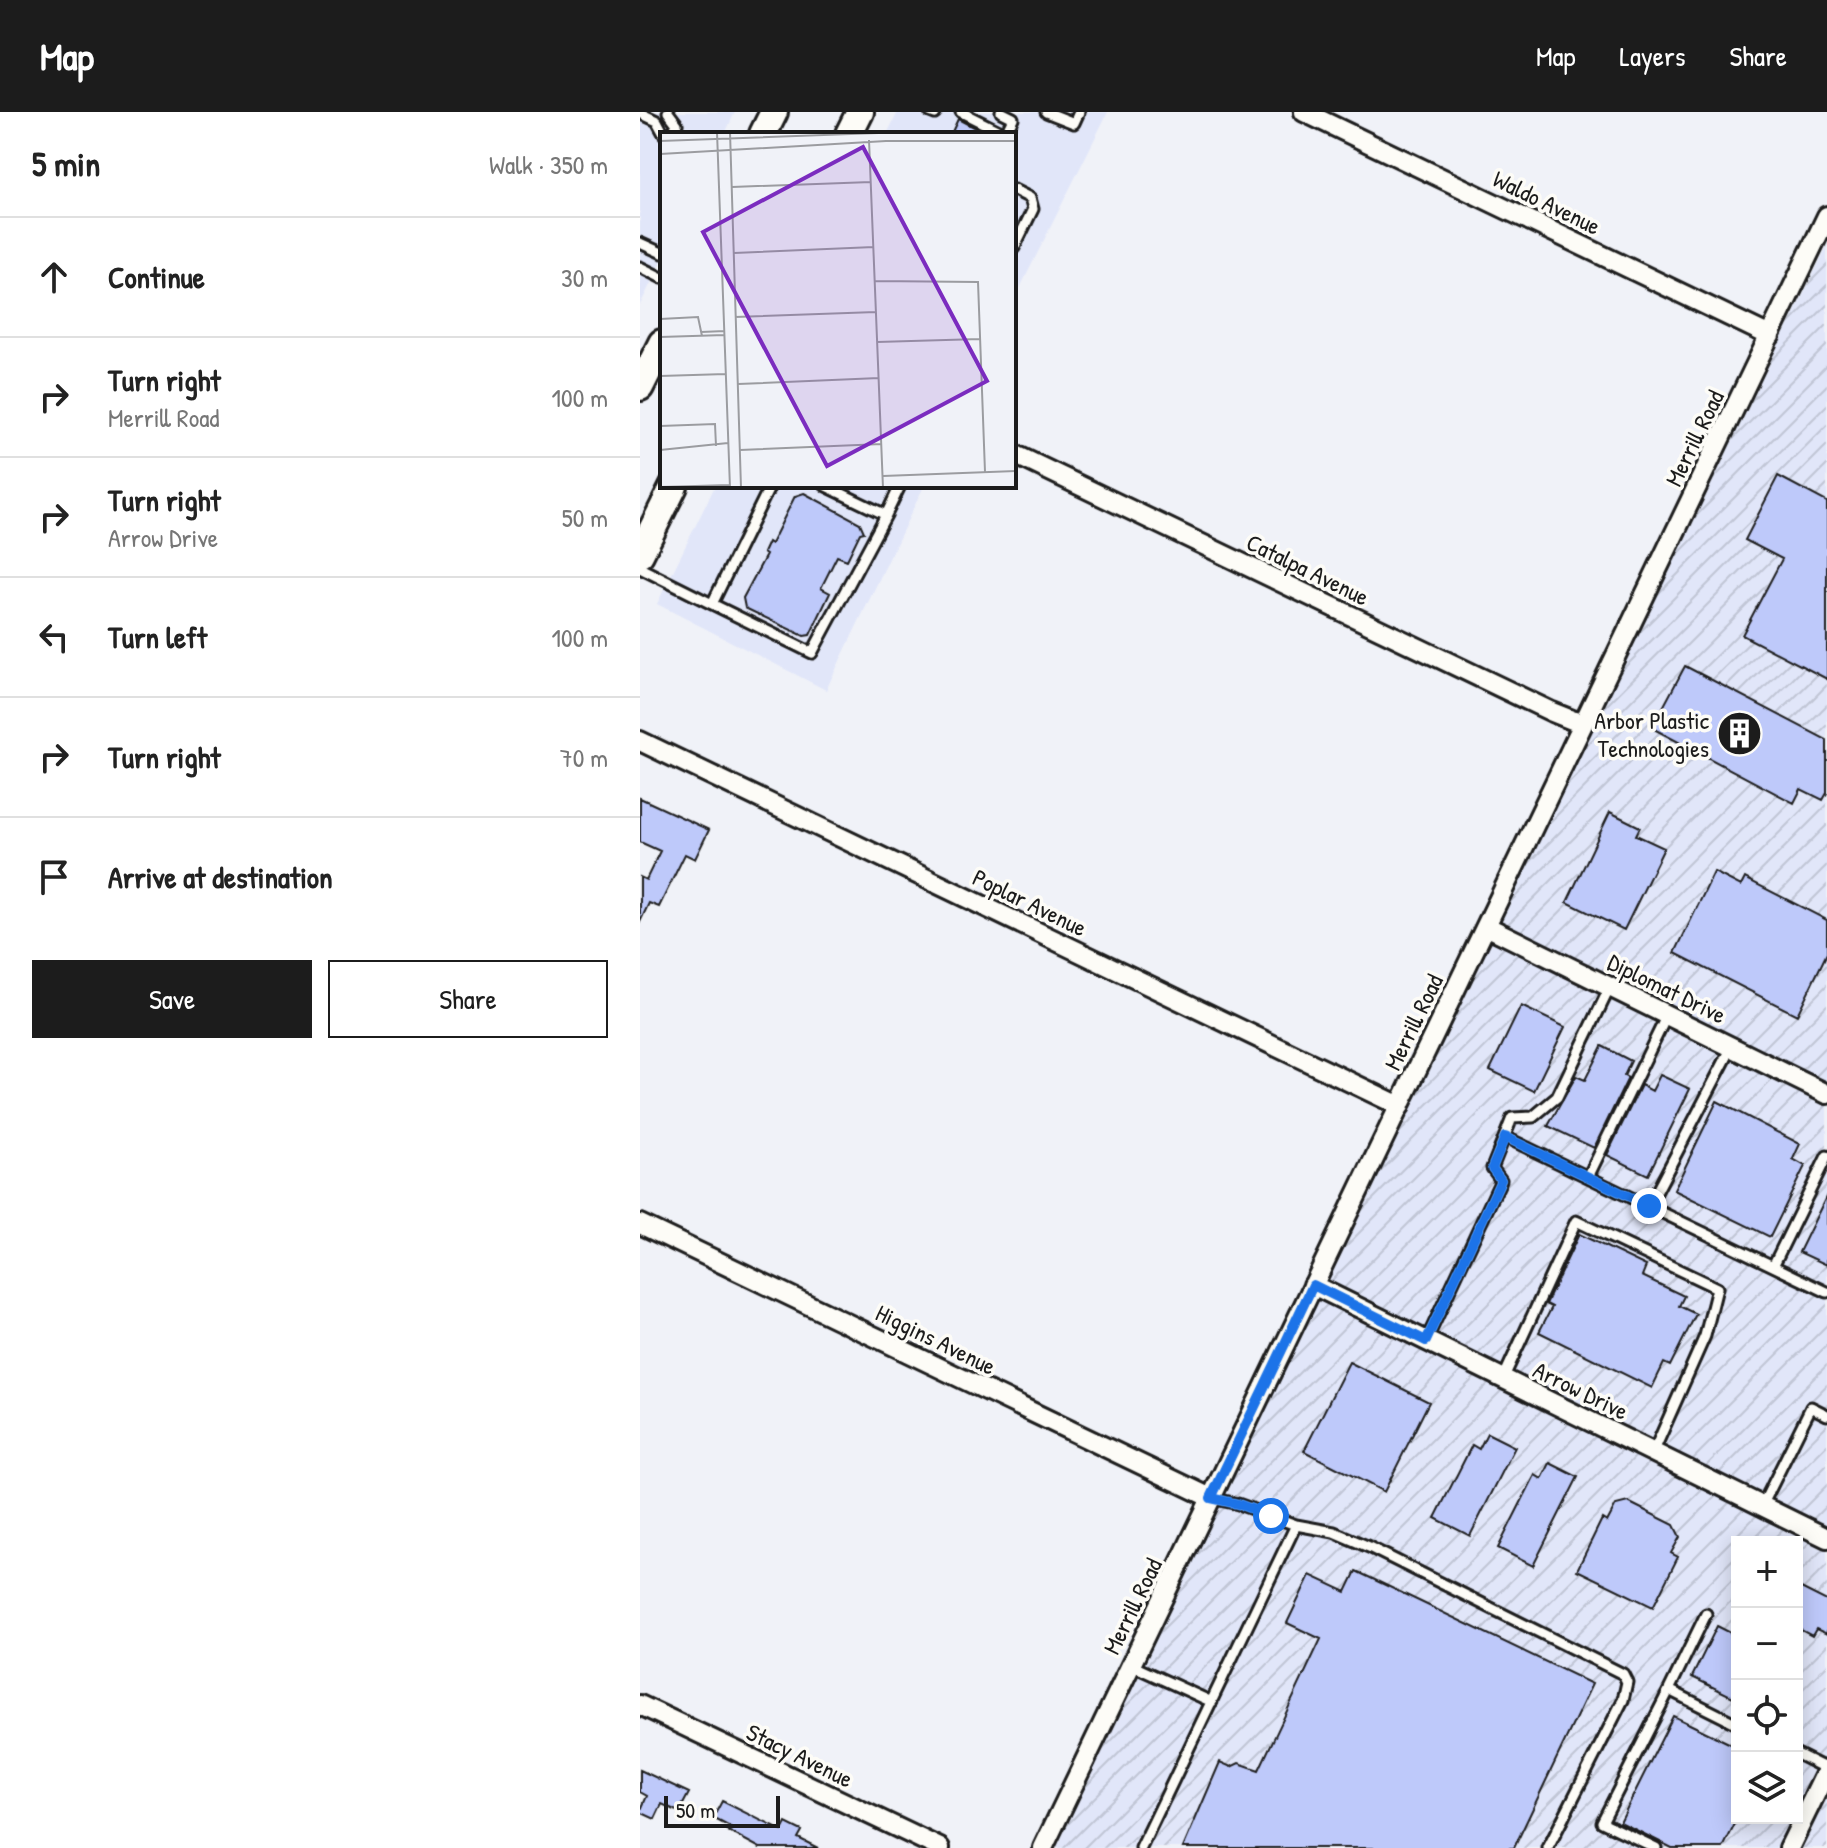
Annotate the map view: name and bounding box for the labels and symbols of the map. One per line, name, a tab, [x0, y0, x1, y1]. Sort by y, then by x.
inset map	[660, 132, 1016, 488]
street label: Waldo Avenue	[1488, 162, 1607, 242]
street label: Merrill Road	[1657, 385, 1731, 491]
street label: Catalpa Avenue	[1241, 526, 1375, 613]
place label: Arbor Plastic Technologies	[1594, 704, 1710, 764]
building icon: Arbor Plastic Technologies	[1716, 710, 1764, 758]
street label: Poplar Avenue	[968, 861, 1093, 944]
street label: Diplomat Drive	[1603, 946, 1732, 1031]
street label: Merrill Road	[1376, 969, 1450, 1075]
route end	[1631, 1188, 1667, 1224]
street label: Higgins Avenue	[871, 1296, 1002, 1382]
street label: Arrow Drive	[1528, 1353, 1634, 1427]
route start	[1253, 1498, 1289, 1534]
street label: Merrill Road	[1095, 1553, 1169, 1659]
street label: Stacy Avenue	[742, 1716, 859, 1795]
scale bar	[664, 1792, 780, 1828]

